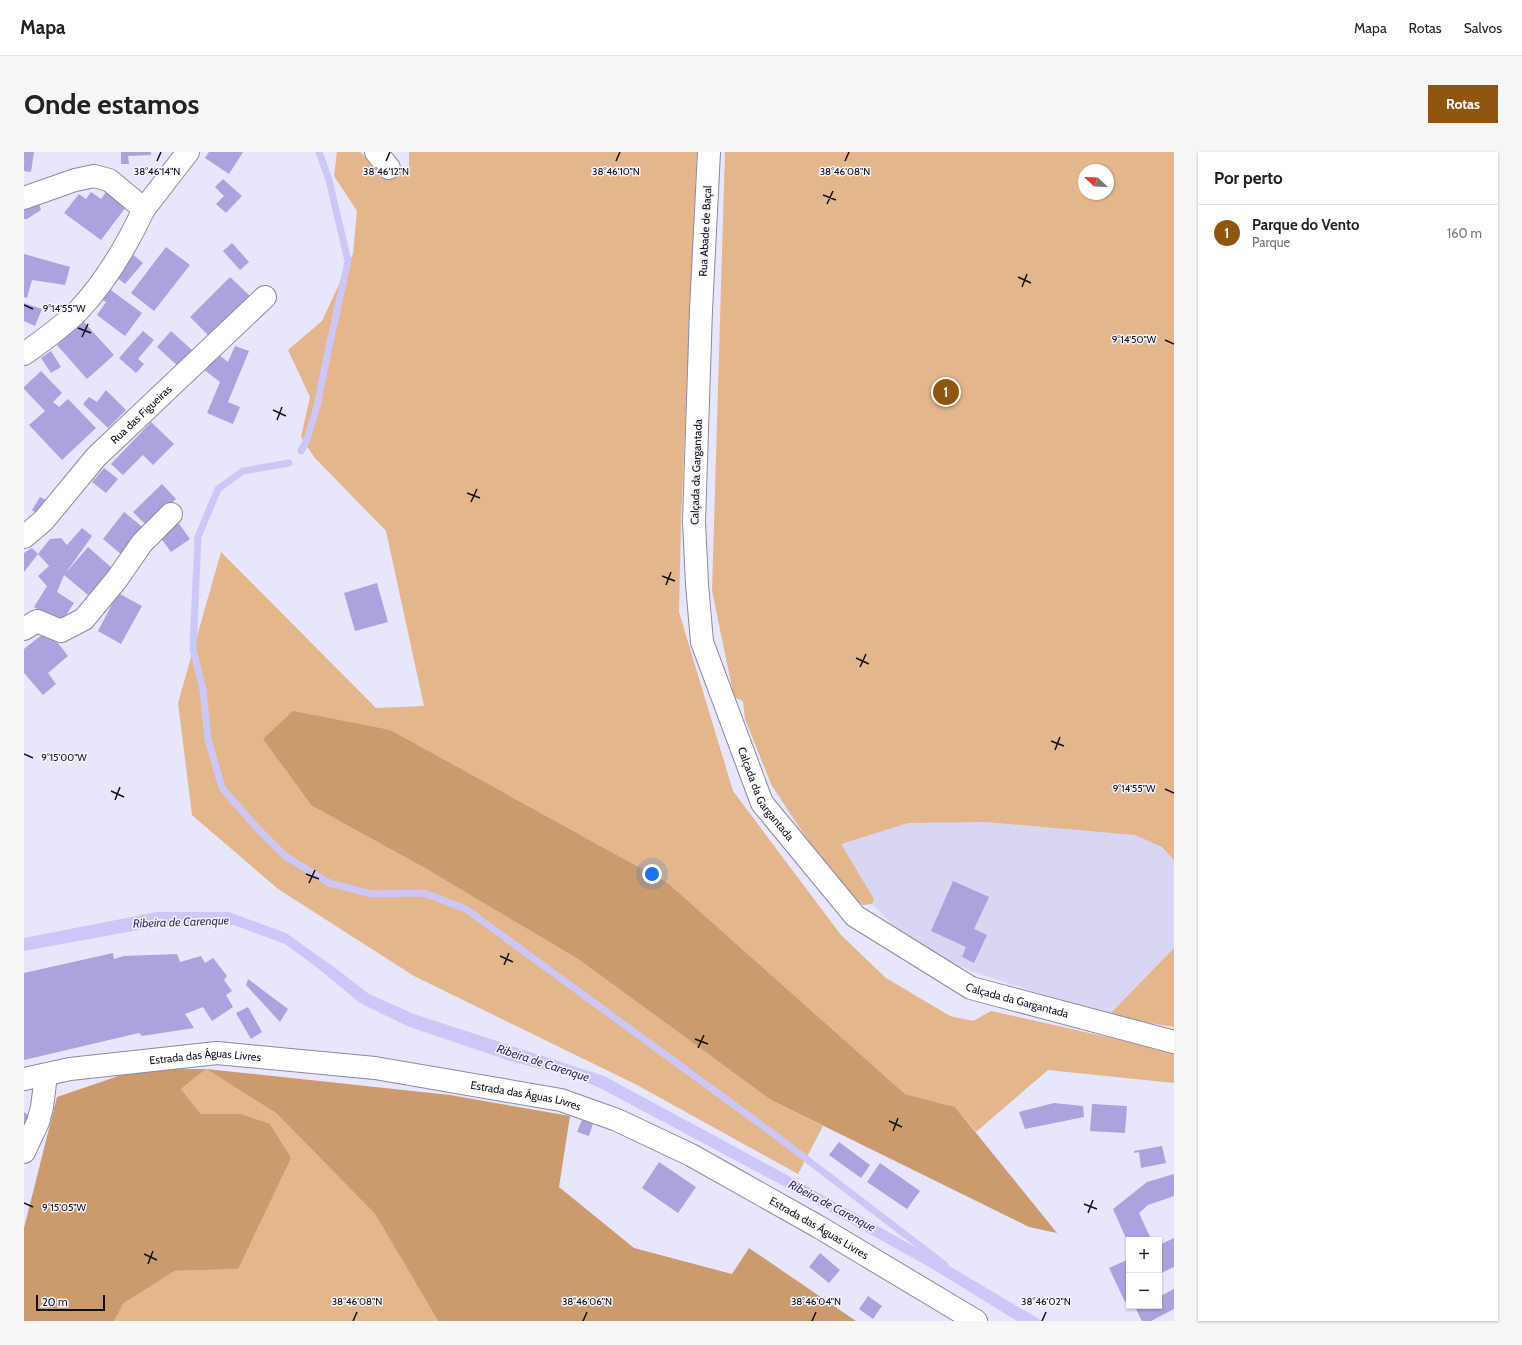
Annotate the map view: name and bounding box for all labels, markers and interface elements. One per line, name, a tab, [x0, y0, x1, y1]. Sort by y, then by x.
text: Mapa	[20, 16, 66, 39]
text: Mapa	[1354, 19, 1387, 37]
text: Rotas	[1409, 19, 1442, 37]
text: Salvos	[1464, 19, 1502, 37]
button: Rotas	[1428, 85, 1498, 123]
text: Onde estamos	[24, 87, 199, 121]
north arrow	[1078, 164, 1114, 200]
text: 38°46'14"N	[134, 165, 180, 178]
text: 38°46'12"N	[363, 165, 409, 178]
text: 38°46'10"N	[592, 165, 640, 178]
text: 38°46'08"N	[820, 165, 870, 178]
text: Por perto	[1214, 168, 1283, 188]
street label: Rua Abade de Baçal	[696, 185, 714, 277]
text: Parque do Vento	[1252, 216, 1360, 234]
text: 1	[1225, 225, 1229, 241]
text: 160 m	[1447, 225, 1482, 241]
text: Parque	[1252, 234, 1290, 250]
text: 9°14'55"W	[43, 302, 86, 315]
text: 9°14'50"W	[1112, 333, 1157, 346]
pin: 1	[933, 377, 959, 407]
street label: Rua das Figueiras	[108, 382, 175, 447]
street label: Calçada da Gargantada	[687, 418, 705, 525]
street label: Calçada da Gargantada	[735, 745, 797, 844]
text: 9°15'00"W	[41, 751, 87, 764]
text: 9°14'55"W	[1113, 782, 1156, 795]
your location	[642, 864, 662, 884]
water label: Ribeira de Carenque	[133, 912, 230, 931]
street label: Calçada da Gargantada	[963, 979, 1071, 1021]
water label: Ribeira de Carenque	[495, 1040, 592, 1085]
street label: Estrada das Águas Livres	[148, 1046, 262, 1067]
street label: Estrada das Águas Livres	[470, 1078, 583, 1114]
water label: Ribeira de Carenque	[786, 1176, 879, 1235]
street label: Estrada das Águas Livres	[767, 1194, 872, 1262]
text: 9°15'05"W	[42, 1201, 87, 1214]
map controls	[1126, 1237, 1162, 1309]
button: +	[1126, 1237, 1162, 1273]
button: −	[1126, 1273, 1162, 1309]
scale bar	[36, 1293, 105, 1312]
text: 20 m	[42, 1295, 68, 1309]
text: 38°46'08"N	[332, 1295, 382, 1308]
text: 38°46'06"N	[562, 1295, 612, 1308]
text: 38°46'04"N	[791, 1295, 841, 1308]
text: 38°46'02"N	[1021, 1295, 1071, 1308]

